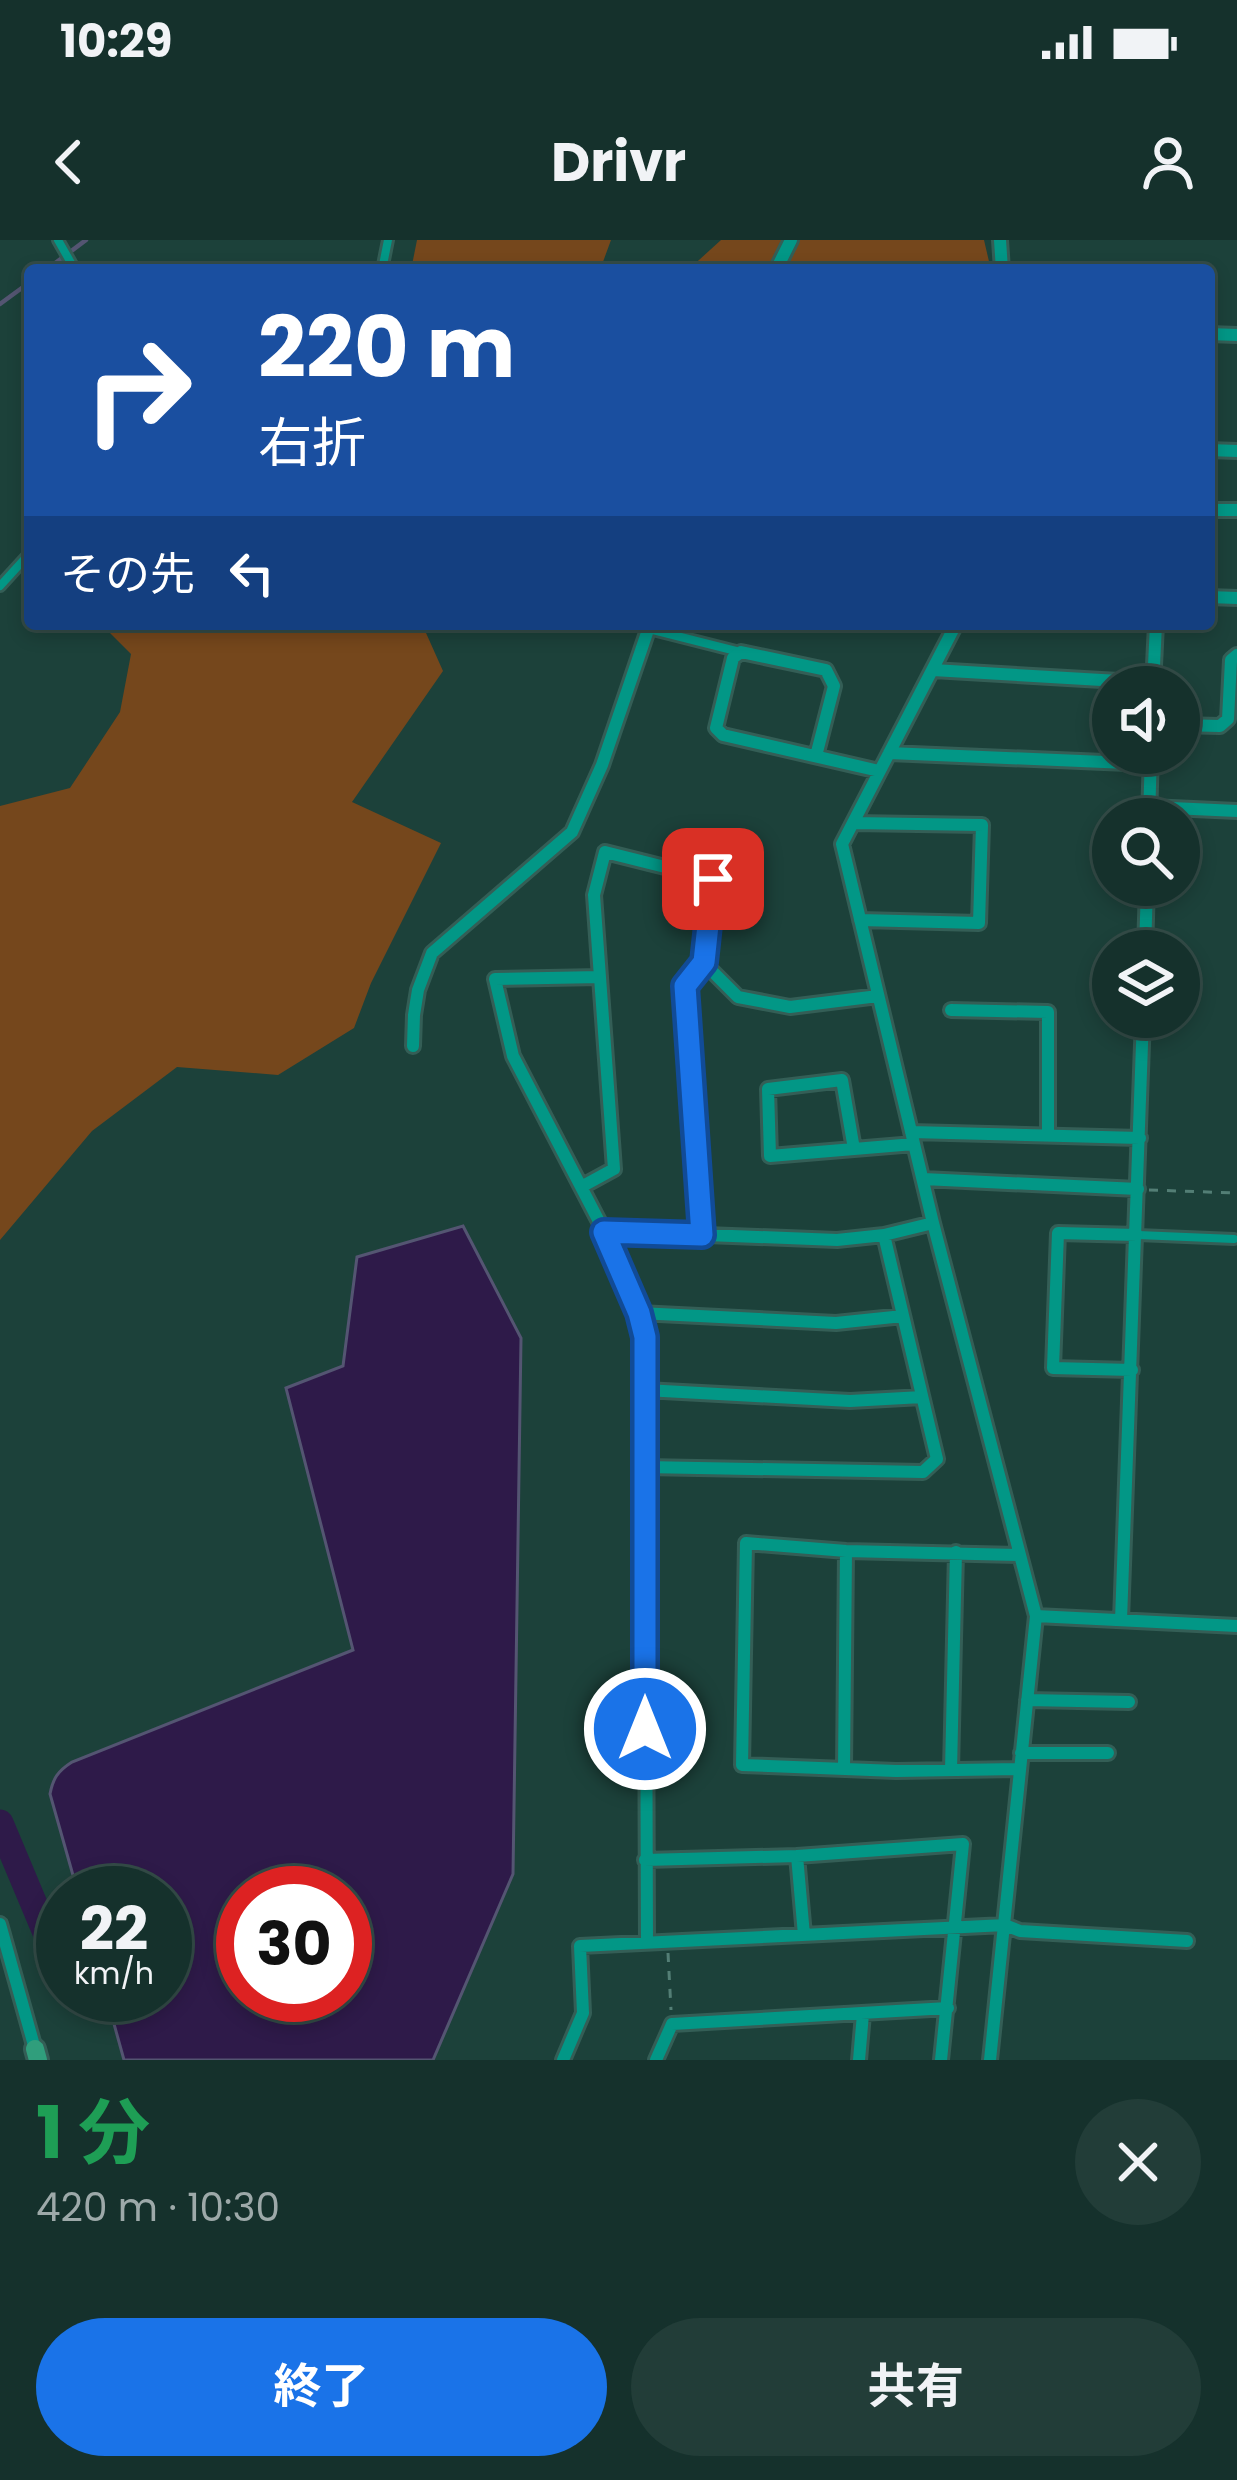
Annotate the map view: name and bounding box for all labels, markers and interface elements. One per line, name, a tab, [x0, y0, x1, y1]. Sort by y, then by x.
text: 10:29	[60, 10, 172, 73]
text: Drivr	[551, 124, 686, 200]
icon: back	[36, 129, 102, 195]
icon: person	[1135, 129, 1201, 195]
text: 220 m	[258, 289, 515, 406]
icon: right	[60, 312, 216, 468]
text: 右折	[258, 405, 366, 481]
icon: left	[219, 540, 285, 606]
text: その先	[60, 543, 195, 606]
map controls	[1092, 666, 1200, 1038]
button: sound	[1092, 666, 1200, 774]
button: search	[1092, 798, 1200, 906]
pin	[662, 828, 764, 930]
icon: arrive	[680, 846, 746, 912]
button: layers	[1092, 930, 1200, 1038]
position arrow	[582, 1666, 708, 1792]
speed limit sign: 30	[216, 1866, 372, 2022]
text: 22	[80, 1887, 148, 1971]
text: km/h	[74, 1952, 154, 1995]
text: 1 分	[36, 2082, 150, 2183]
button: close	[1075, 2099, 1201, 2225]
text: 420 m · 10:30	[36, 2180, 280, 2235]
button: 終了	[36, 2318, 607, 2456]
button: 共有	[631, 2318, 1201, 2456]

